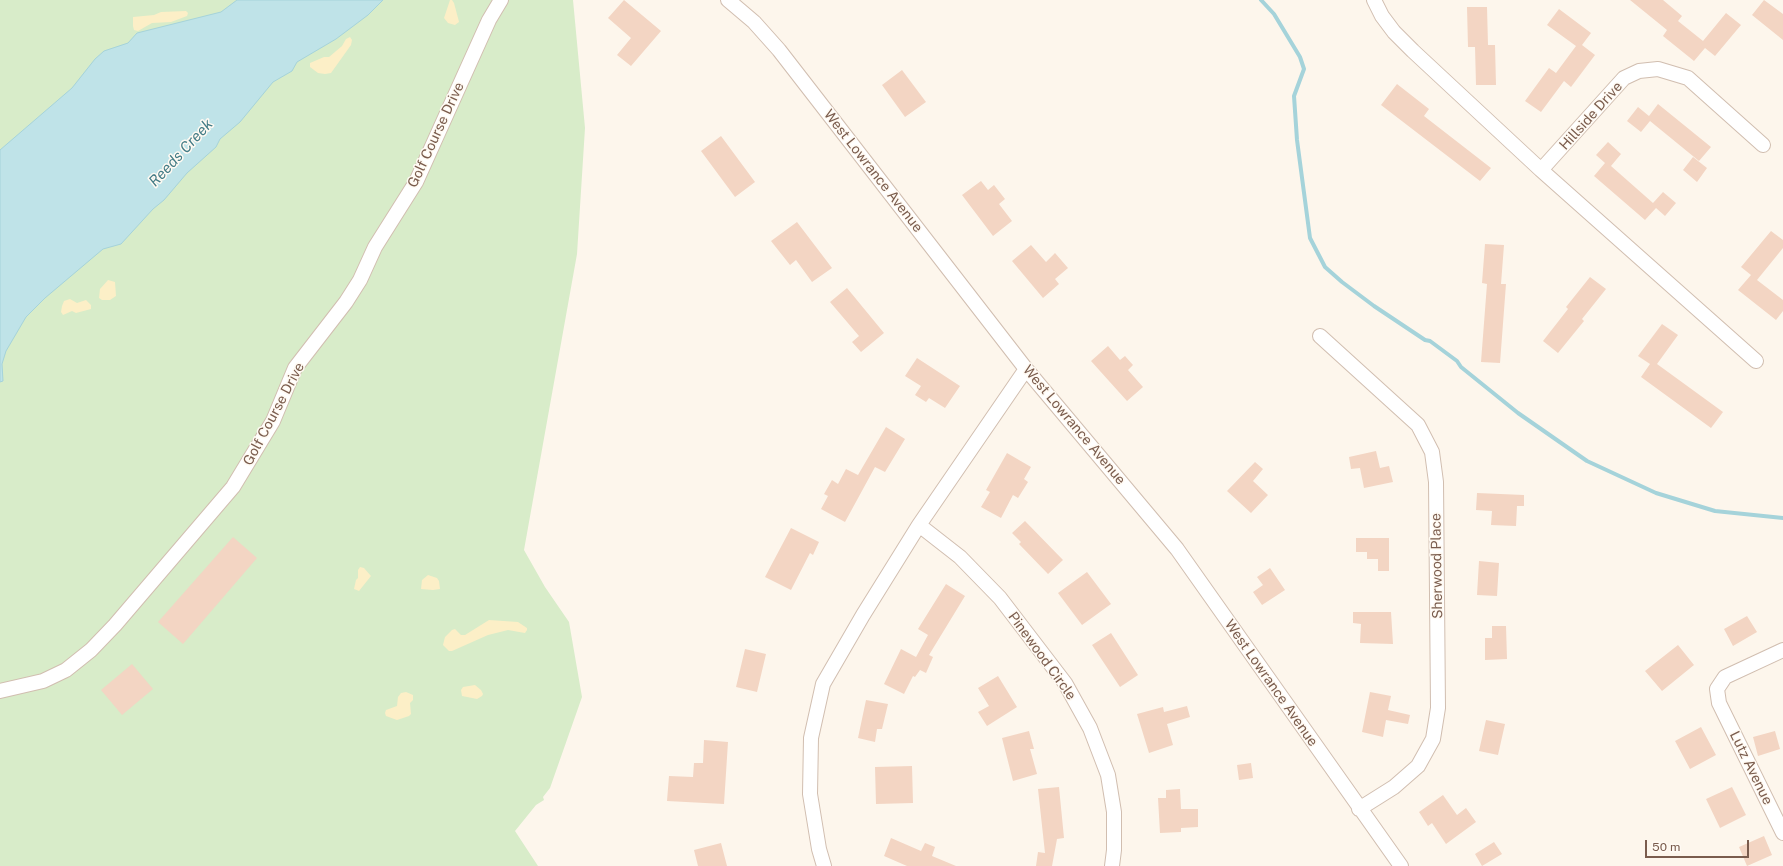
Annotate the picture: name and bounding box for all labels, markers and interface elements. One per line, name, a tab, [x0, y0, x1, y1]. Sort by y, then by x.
street label: Hillside Drive	[1556, 78, 1626, 154]
street label: Golf Course Drive	[404, 80, 468, 190]
street label: West Lowrance Avenue	[820, 106, 926, 236]
water label: Reeds Creek	[145, 116, 217, 190]
street label: Golf Course Drive	[240, 360, 308, 468]
street label: West Lowrance Avenue	[1019, 362, 1129, 488]
street label: Sherwood Place	[1428, 513, 1446, 619]
street label: Pinewood Circle	[1004, 609, 1080, 703]
street label: West Lowrance Avenue	[1221, 616, 1321, 750]
street label: Lutz Avenue	[1726, 728, 1776, 808]
scale bar	[1647, 832, 1751, 858]
text: 50 m	[1652, 840, 1680, 854]

